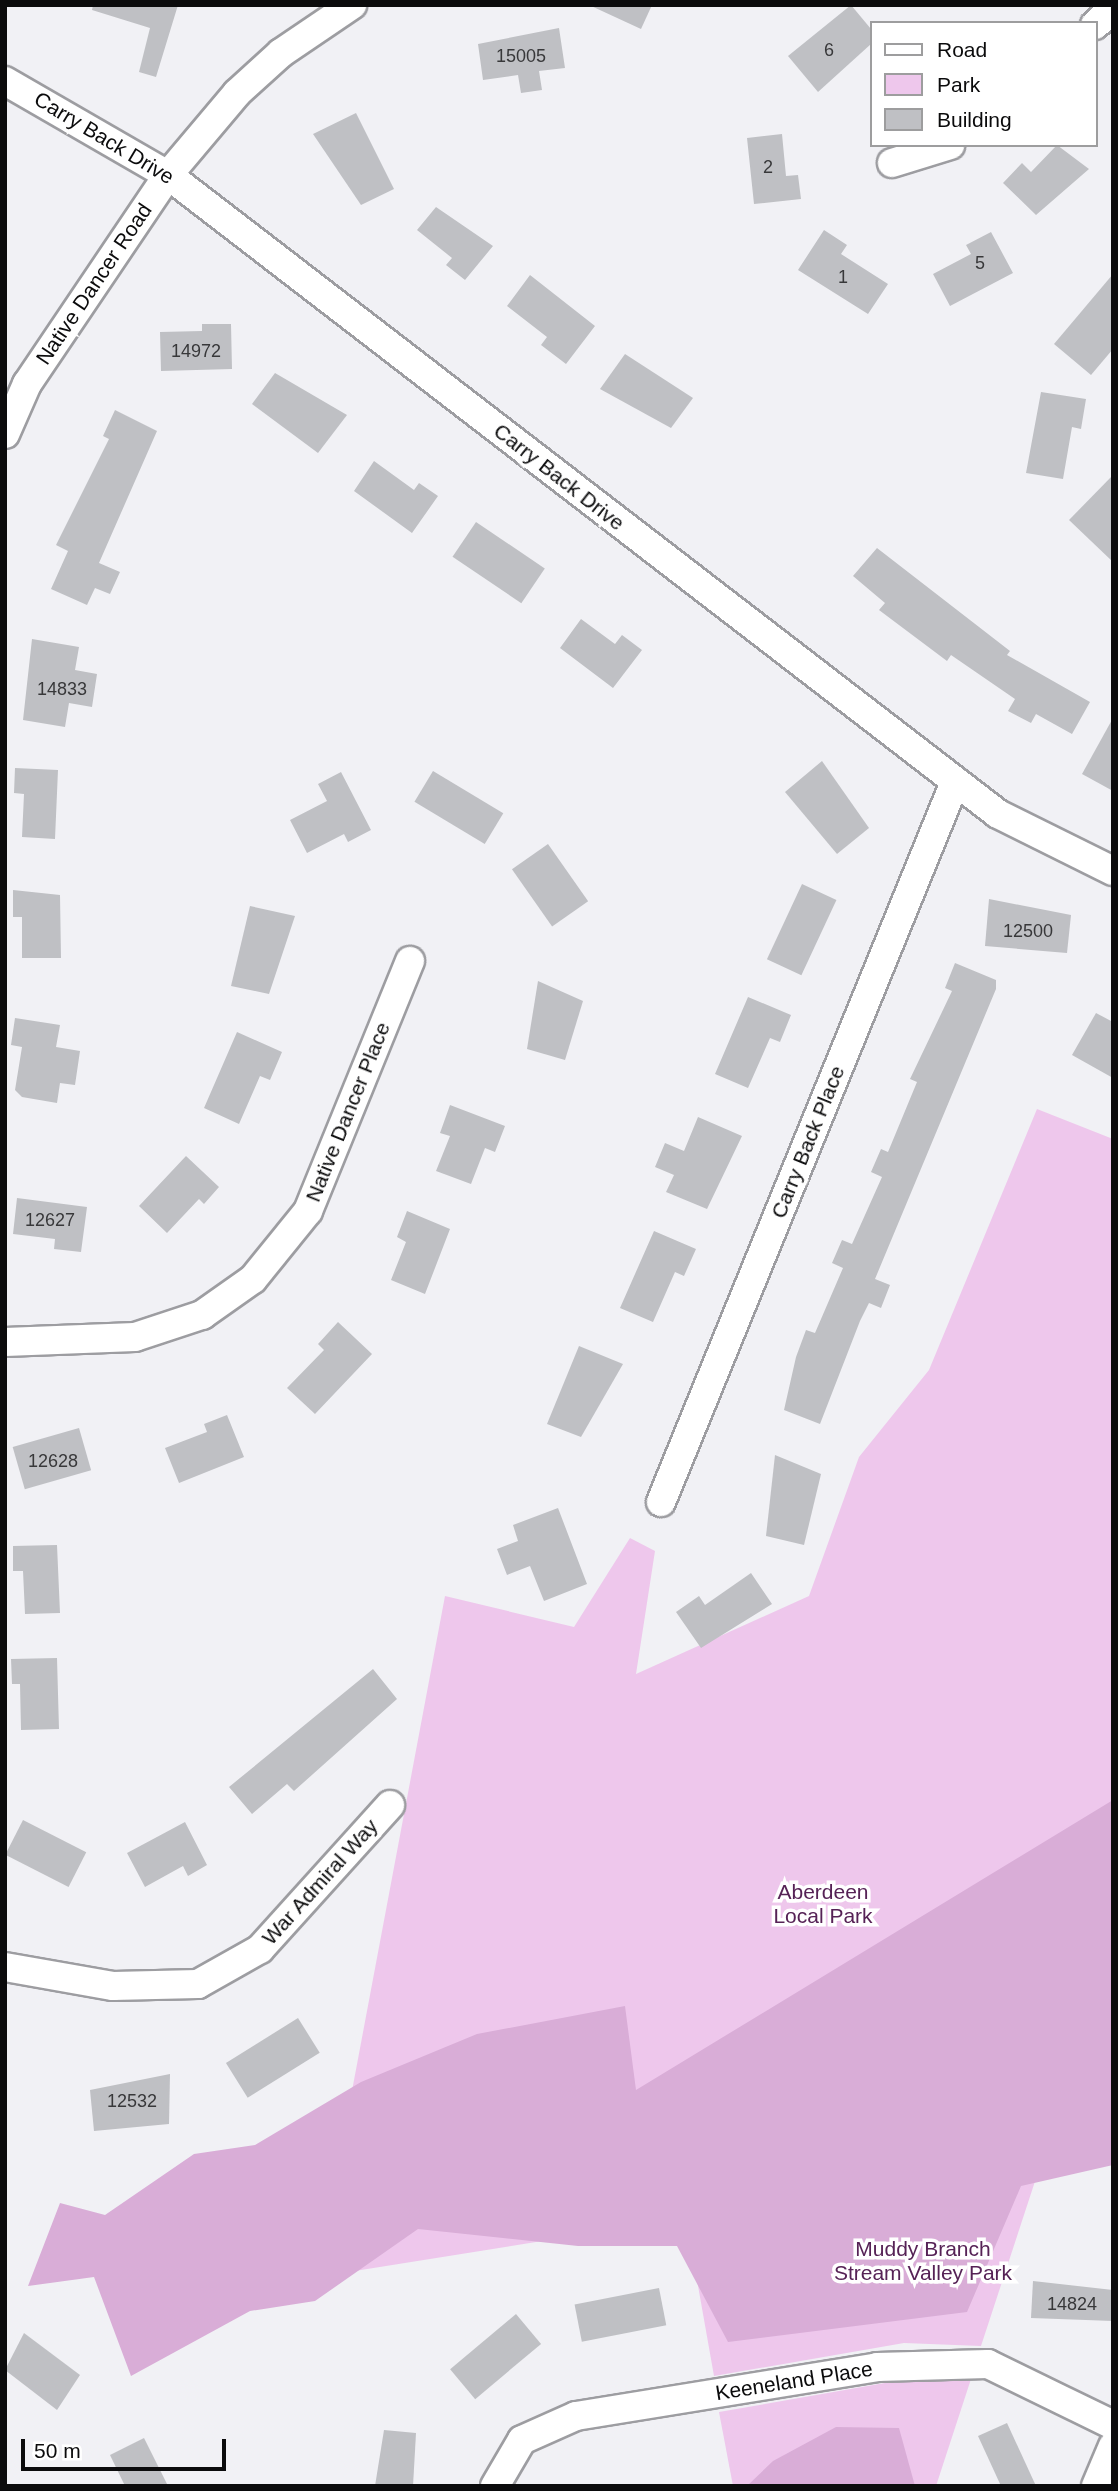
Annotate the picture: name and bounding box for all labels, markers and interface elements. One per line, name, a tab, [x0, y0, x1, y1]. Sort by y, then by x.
legend	[870, 21, 1097, 147]
text: Road	[937, 38, 987, 61]
house number: 6	[824, 39, 834, 61]
house number: 15005	[496, 45, 546, 67]
text: Park	[937, 73, 980, 96]
street label: Carry Back Drive	[29, 86, 179, 190]
text: Building	[937, 108, 1012, 131]
house number: 2	[763, 156, 773, 178]
street label: Native Dancer Road	[31, 199, 157, 369]
house number: 5	[975, 252, 985, 274]
house number: 1	[838, 266, 848, 288]
house number: 14972	[171, 340, 221, 362]
street label: Carry Back Drive	[489, 418, 629, 536]
house number: 14833	[37, 678, 87, 700]
house number: 12500	[1003, 920, 1053, 942]
street label: Native Dancer Place	[300, 1019, 396, 1205]
street label: Carry Back Place	[766, 1062, 850, 1222]
house number: 12627	[25, 1209, 75, 1231]
house number: 12628	[28, 1450, 78, 1472]
street label: War Admiral Way	[257, 1813, 383, 1951]
park label: Aberdeen Local Park	[773, 1879, 873, 1929]
house number: 12532	[107, 2090, 157, 2112]
park label: Muddy Branch Stream Valley Park	[834, 2236, 1012, 2286]
house number: 14824	[1047, 2293, 1097, 2315]
street label: Keeneland Place	[714, 2356, 874, 2406]
scale bar	[24, 2424, 229, 2468]
text: 50 m	[34, 2439, 81, 2462]

